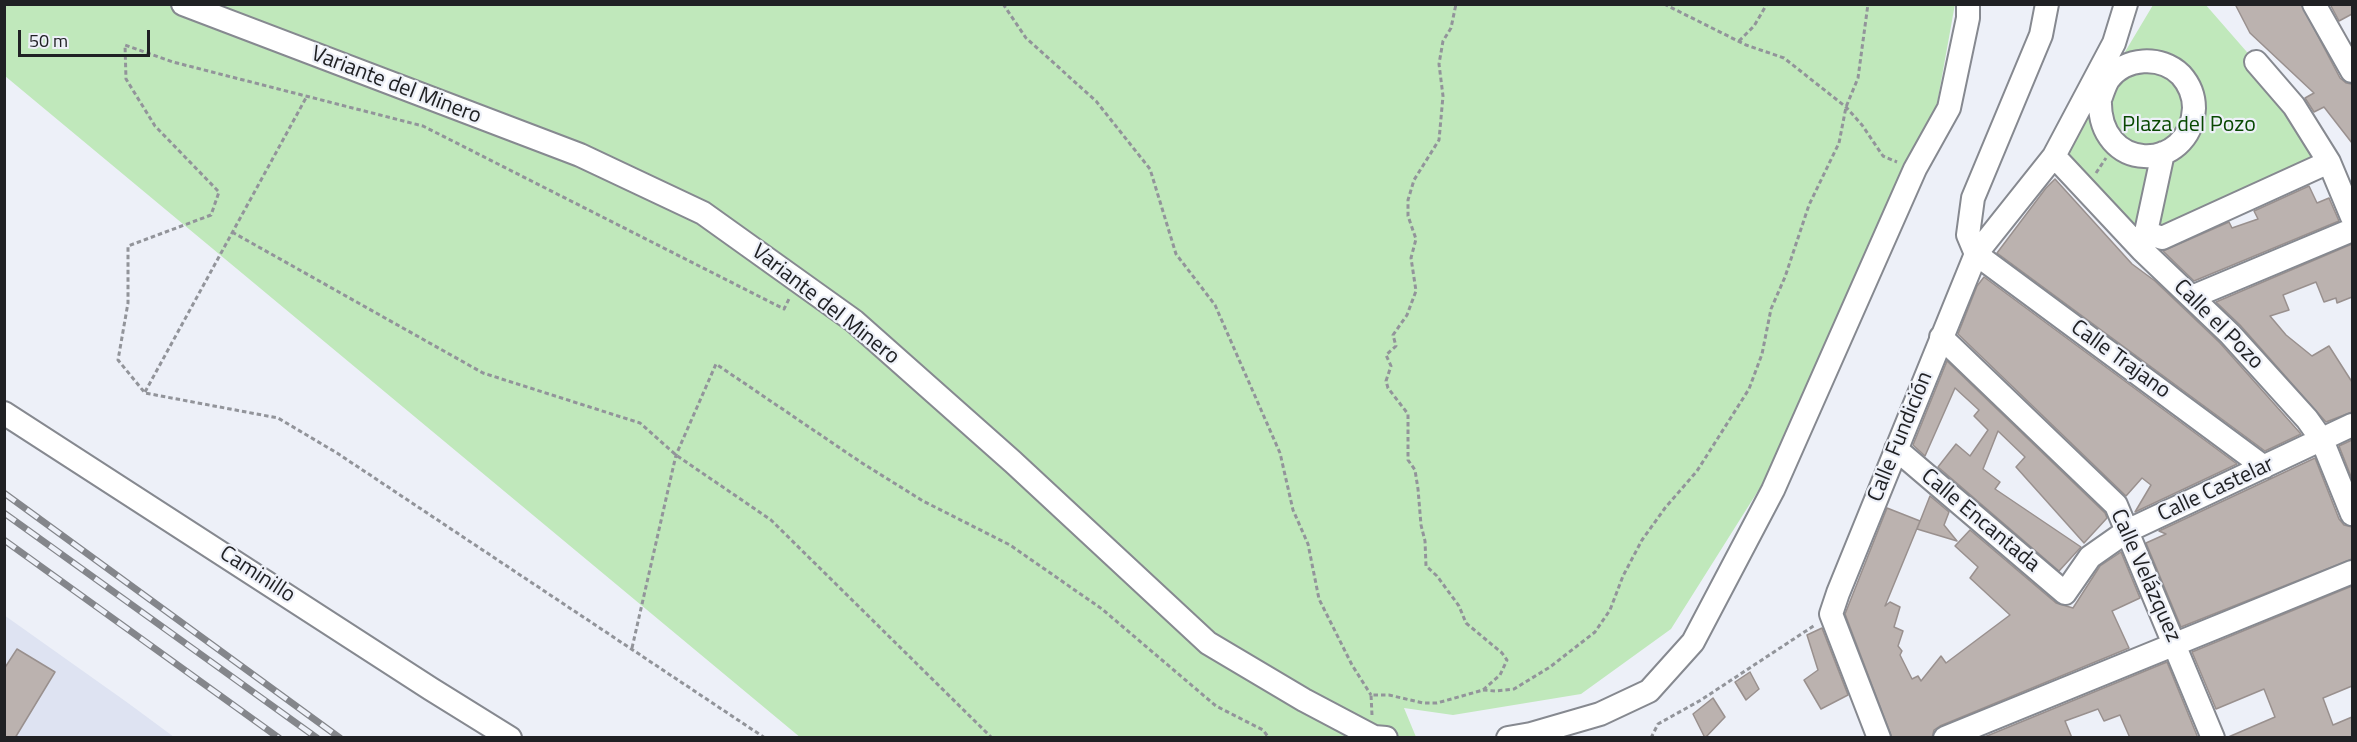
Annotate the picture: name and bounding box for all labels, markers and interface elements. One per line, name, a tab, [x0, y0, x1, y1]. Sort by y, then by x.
scale bar	[21, 18, 153, 56]
text: 50 m	[29, 27, 68, 54]
street label: Variante del Minero	[307, 41, 485, 131]
park label: Plaza del Pozo	[2122, 113, 2256, 139]
street label: Variante del Minero	[746, 239, 904, 371]
street label: Calle el Pozo	[2168, 275, 2268, 375]
street label: Calle Trajano	[2065, 315, 2175, 405]
street label: Calle Fundición	[1863, 368, 1939, 506]
street label: Calle Castelar	[2154, 452, 2278, 528]
street label: Calle Encantada	[1915, 464, 2045, 578]
street label: Calle Velázquez	[2104, 505, 2186, 647]
street label: Caminillo	[214, 541, 300, 609]

